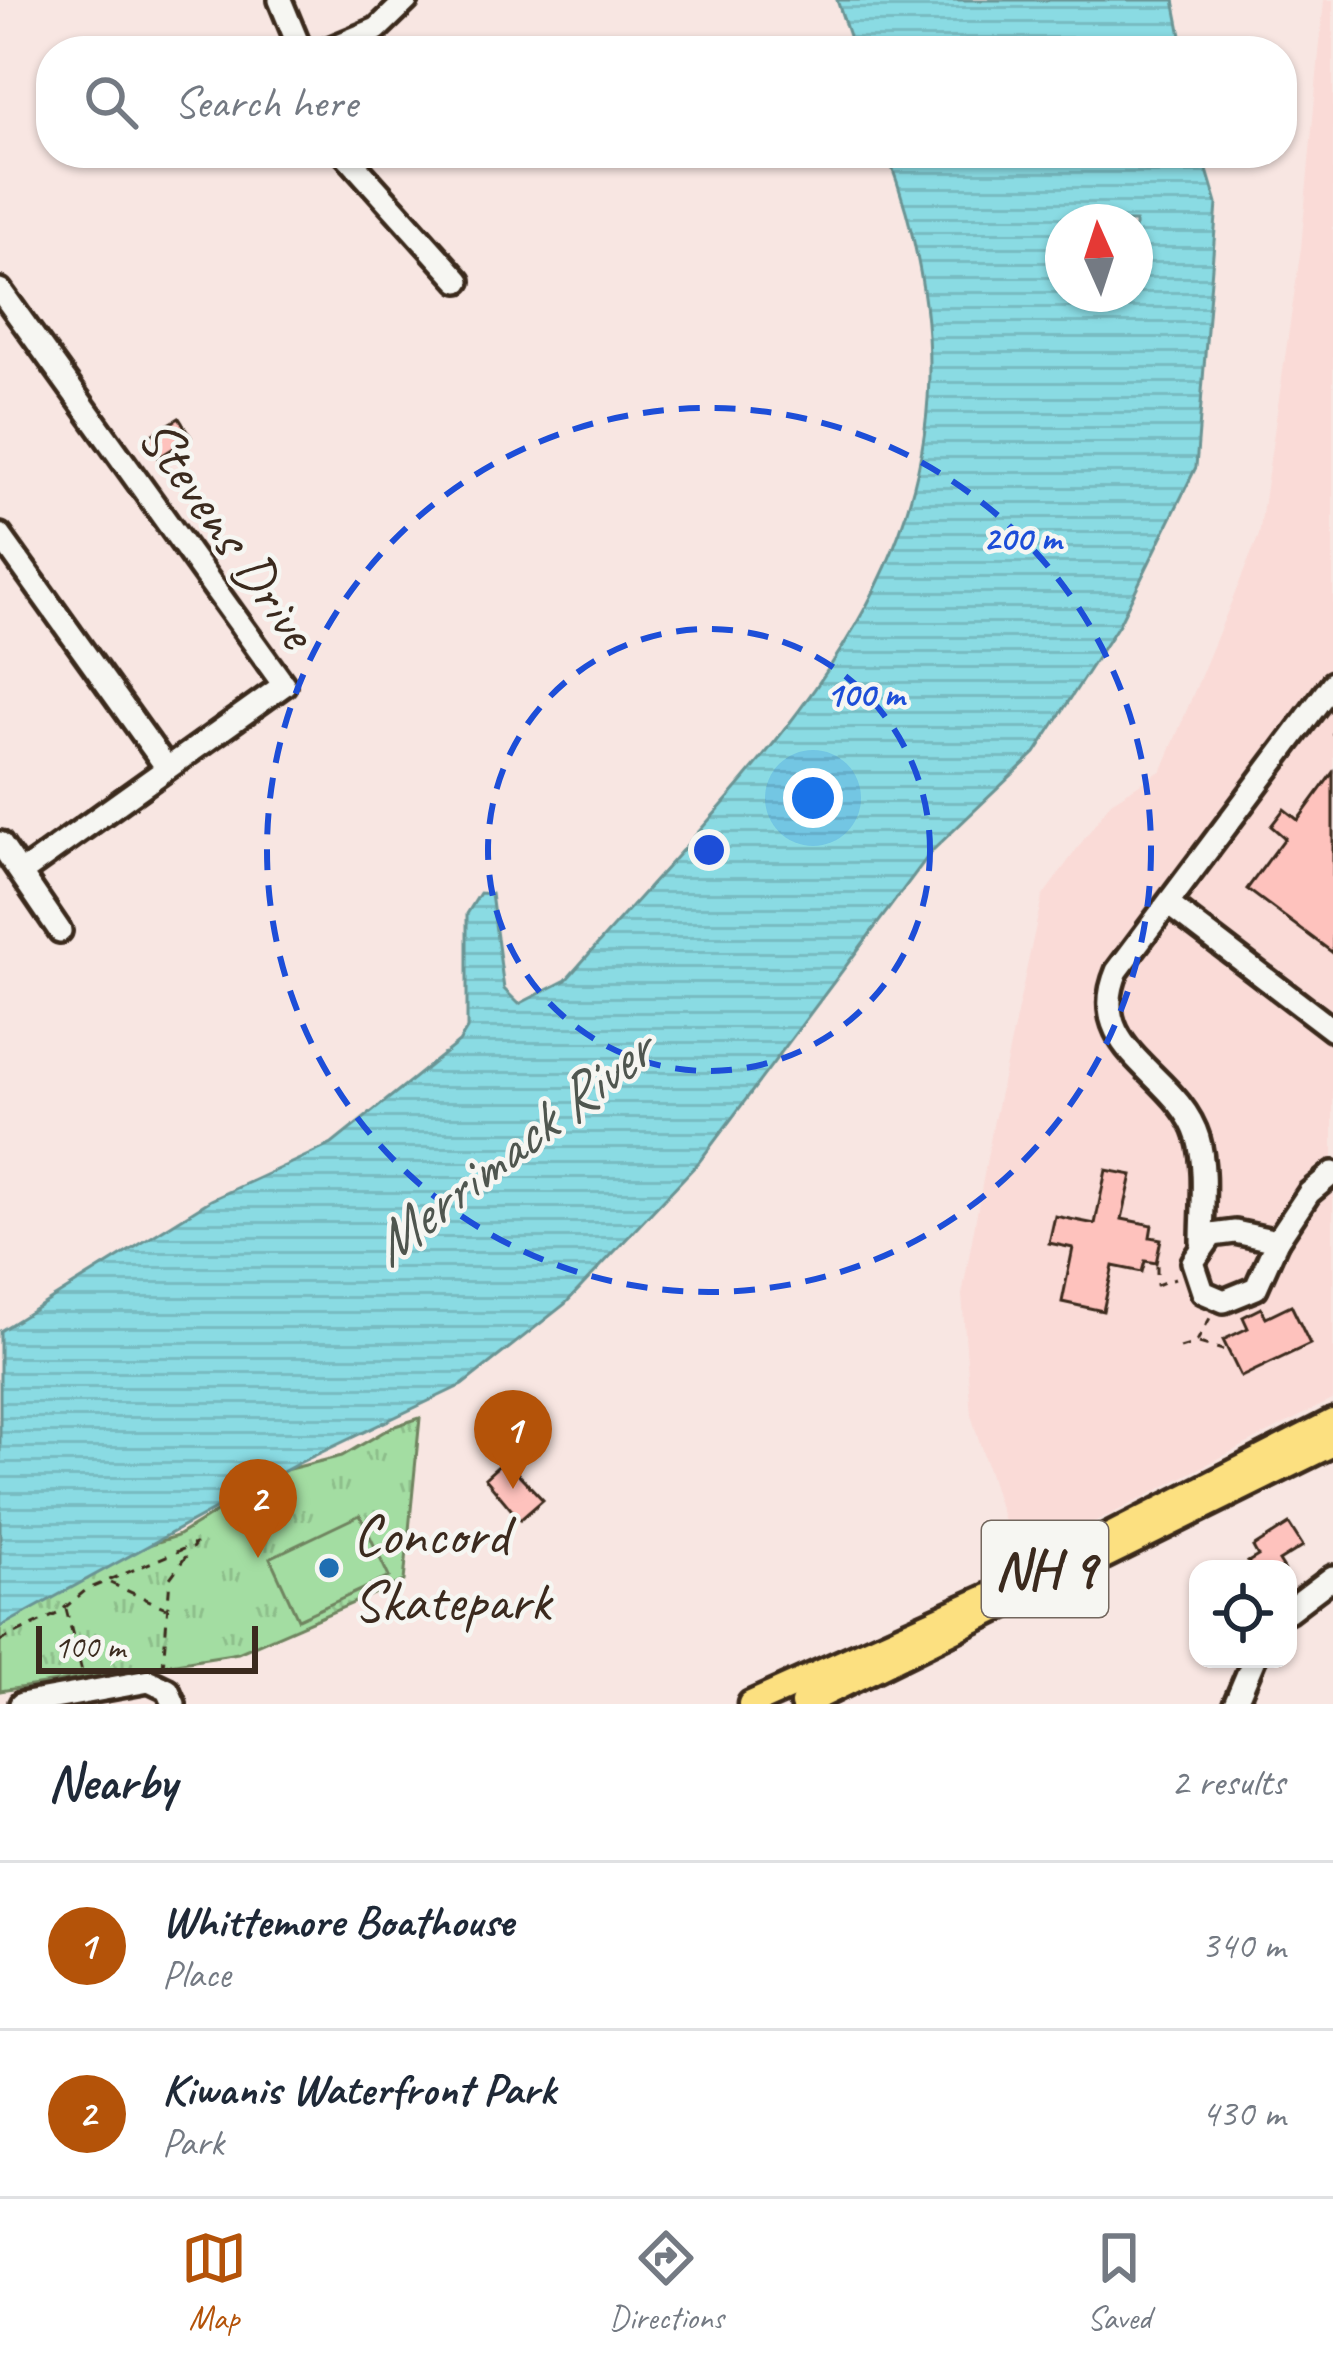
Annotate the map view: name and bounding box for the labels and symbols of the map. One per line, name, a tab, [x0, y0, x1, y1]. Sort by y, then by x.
north arrow	[1045, 204, 1153, 312]
street label: Stevens Drive	[123, 404, 335, 665]
text: 200 m	[983, 515, 1064, 561]
text: 100 m	[826, 671, 907, 717]
your location	[783, 768, 843, 828]
centre of rings	[688, 829, 730, 871]
water label: Merrimack River	[354, 1008, 675, 1282]
pin: 1	[474, 1390, 552, 1489]
pin: 2	[219, 1459, 297, 1558]
place label: Concord Skatepark	[353, 1499, 554, 1637]
road number: NH 9	[982, 1521, 1108, 1617]
marker: Concord Skatepark	[316, 1555, 342, 1581]
scale bar	[36, 1620, 258, 1673]

